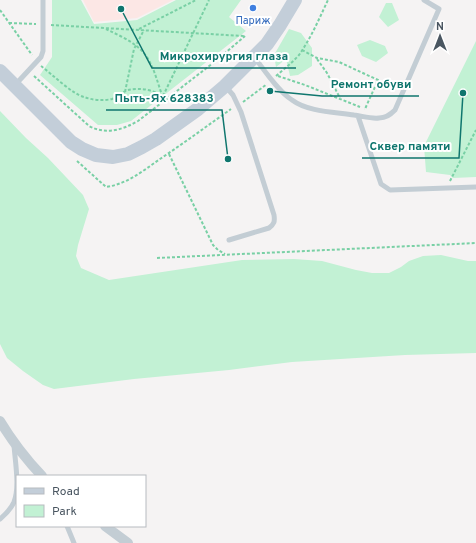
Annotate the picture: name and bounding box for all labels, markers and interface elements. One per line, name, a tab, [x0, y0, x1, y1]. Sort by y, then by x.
marker: Париж	[248, 3, 258, 13]
place label: Париж	[235, 14, 271, 28]
north arrow	[420, 16, 460, 56]
text: N	[436, 20, 444, 34]
callout: Микрохирургия глаза	[152, 44, 296, 68]
text: Микрохирургия глаза	[160, 49, 288, 65]
callout: Ремонт обуви	[322, 72, 419, 96]
text: Ремонт обуви	[331, 77, 411, 93]
callout: Пыть-Ях 628383	[106, 86, 222, 110]
text: Пыть-Ях 628383	[114, 91, 214, 107]
callout: Сквер памяти	[362, 134, 459, 158]
text: Сквер памяти	[369, 139, 451, 155]
legend	[16, 475, 146, 527]
text: Road	[52, 484, 80, 500]
text: Park	[52, 504, 77, 520]

